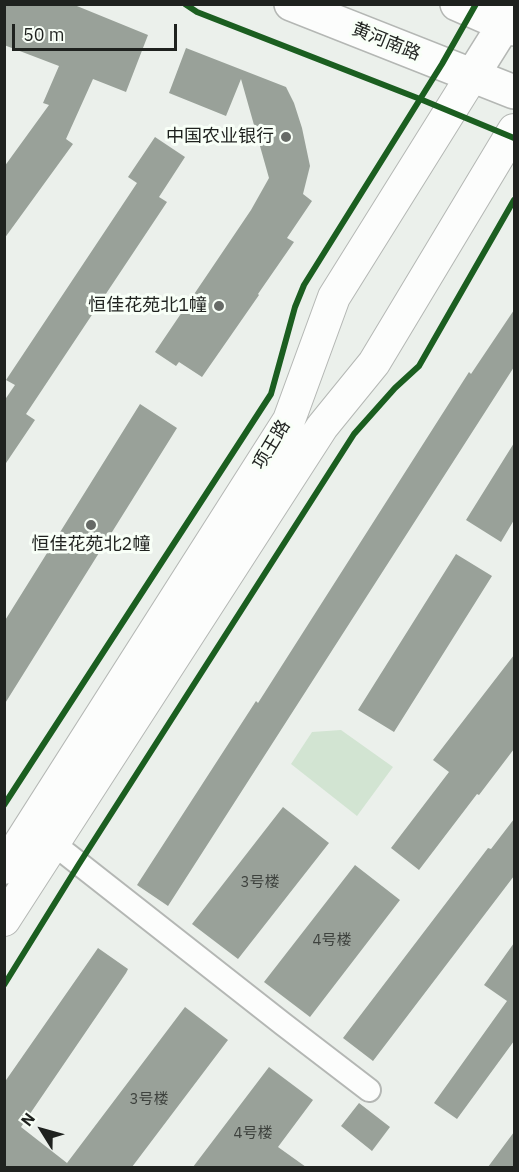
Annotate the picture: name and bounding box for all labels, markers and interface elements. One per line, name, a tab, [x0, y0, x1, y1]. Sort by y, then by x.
scale bar	[15, 12, 180, 50]
street label: 黄河南路	[349, 19, 423, 65]
text: 50 m	[23, 23, 65, 46]
place label: 中国农业银行	[166, 126, 274, 148]
marker: 中国农业银行	[279, 130, 293, 144]
place label: 恒佳花苑北1幢	[88, 295, 207, 317]
marker: 恒佳花苑北1幢	[212, 299, 226, 313]
street label: 项王路	[249, 416, 295, 474]
marker: 恒佳花苑北2幢	[84, 518, 98, 532]
place label: 恒佳花苑北2幢	[32, 534, 150, 556]
house number: 3号楼	[241, 874, 279, 892]
house number: 4号楼	[313, 932, 351, 950]
house number: 3号楼	[130, 1091, 168, 1109]
north arrow	[12, 1100, 72, 1160]
text: N	[16, 1109, 39, 1130]
house number: 4号楼	[234, 1125, 272, 1143]

